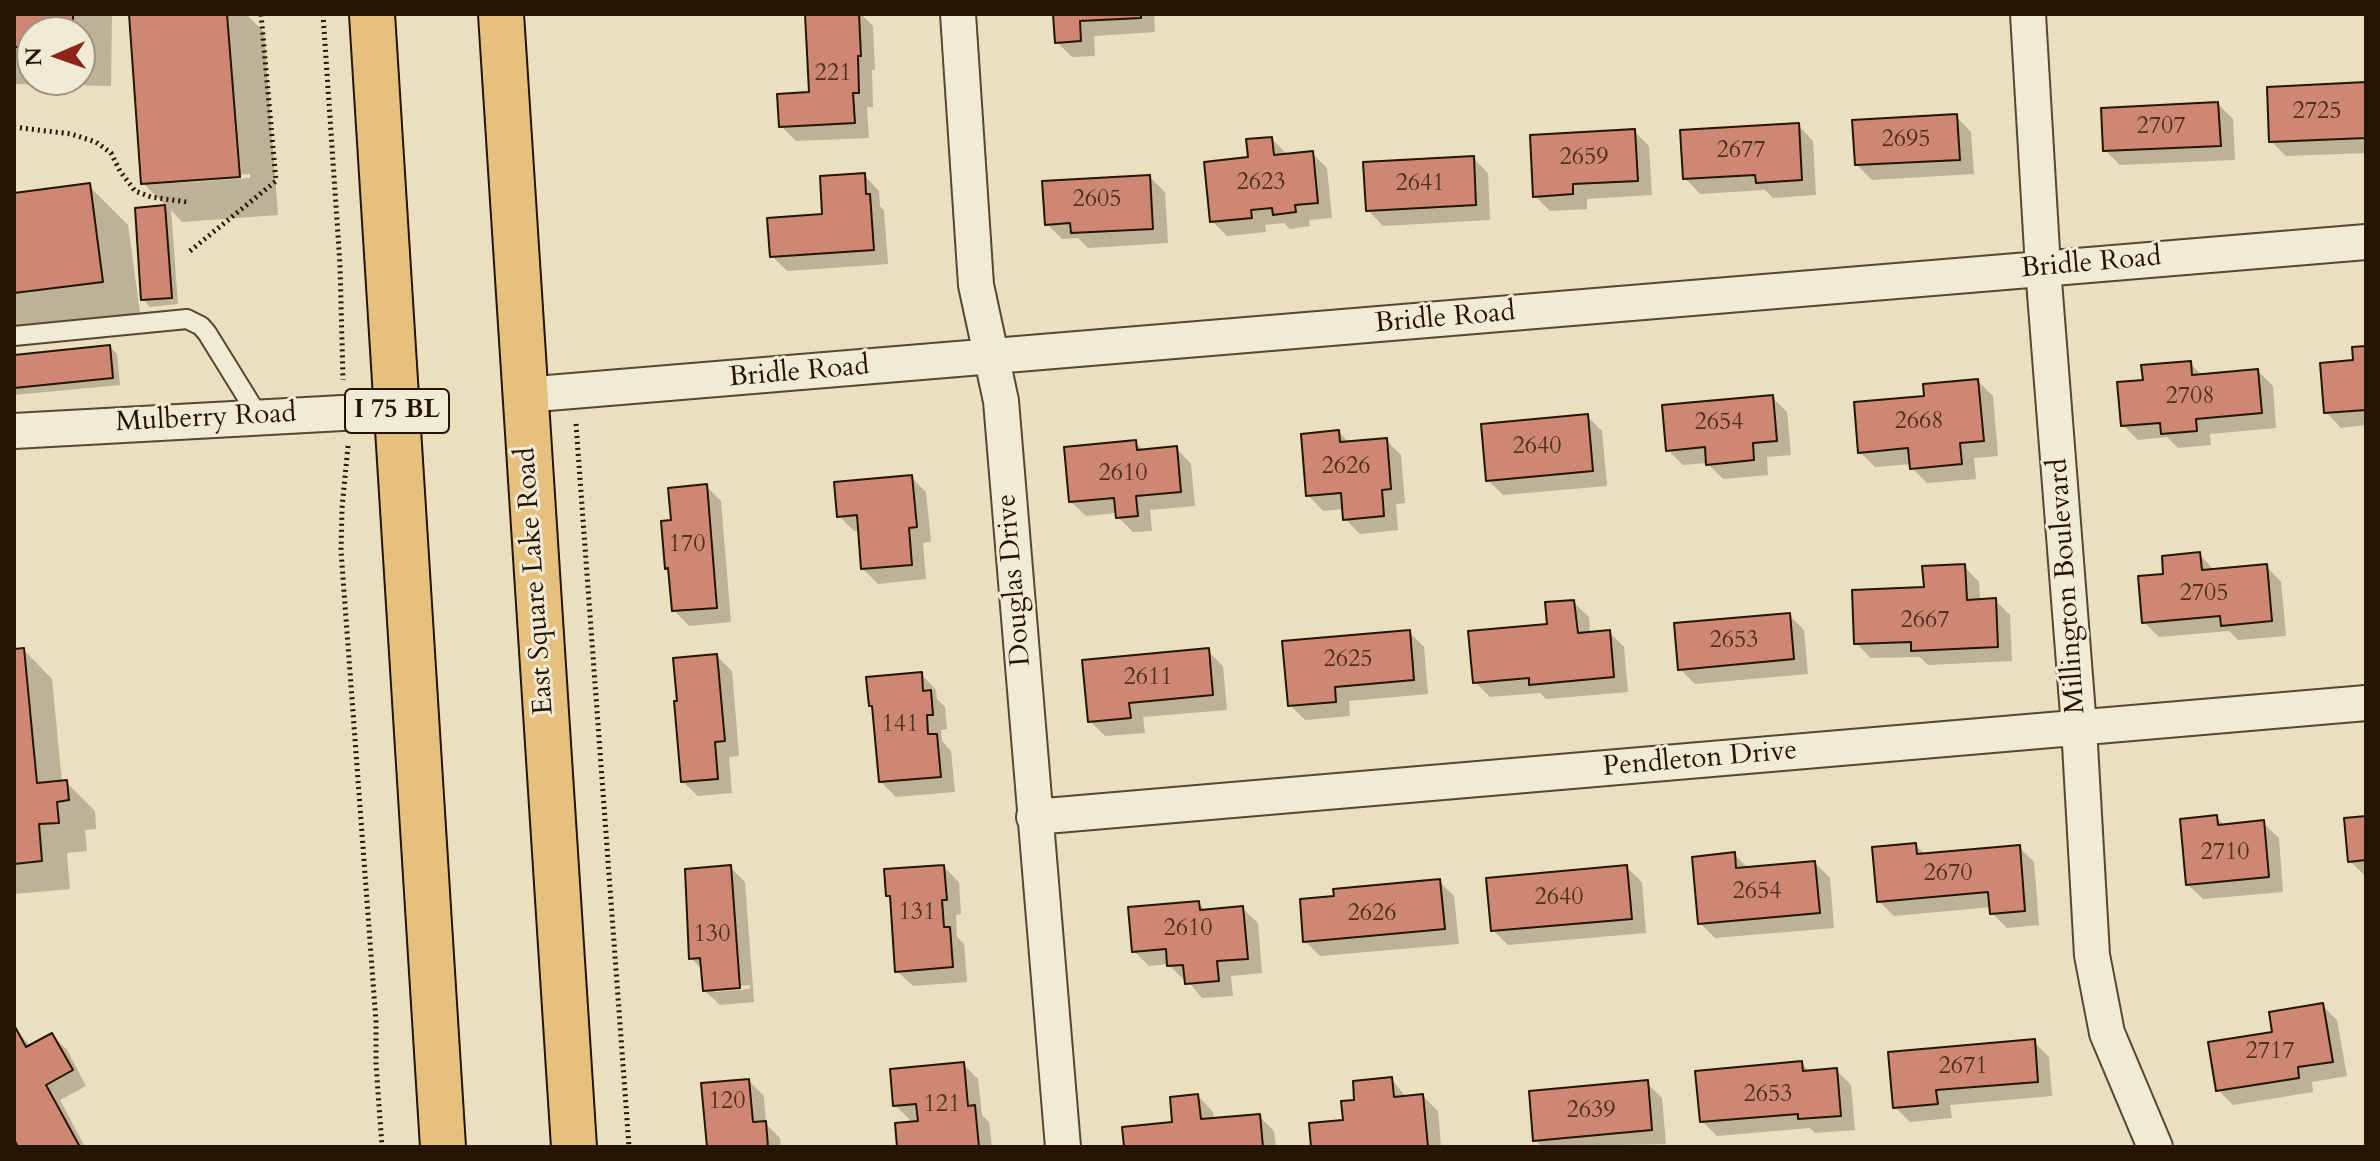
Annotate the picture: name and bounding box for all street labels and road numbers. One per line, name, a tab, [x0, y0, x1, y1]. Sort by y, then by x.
street label: Bridle Road	[2019, 241, 2163, 287]
street label: Bridle Road	[1373, 296, 1517, 342]
street label: Bridle Road	[727, 350, 871, 396]
road number: I 75 BL	[345, 389, 449, 433]
street label: Mulberry Road	[115, 397, 297, 441]
street label: East Square Lake Road	[510, 446, 562, 716]
street label: Millington Boulevard	[2042, 457, 2094, 715]
street label: Douglas Drive	[991, 492, 1039, 668]
street label: Pendleton Drive	[1601, 735, 1799, 785]

